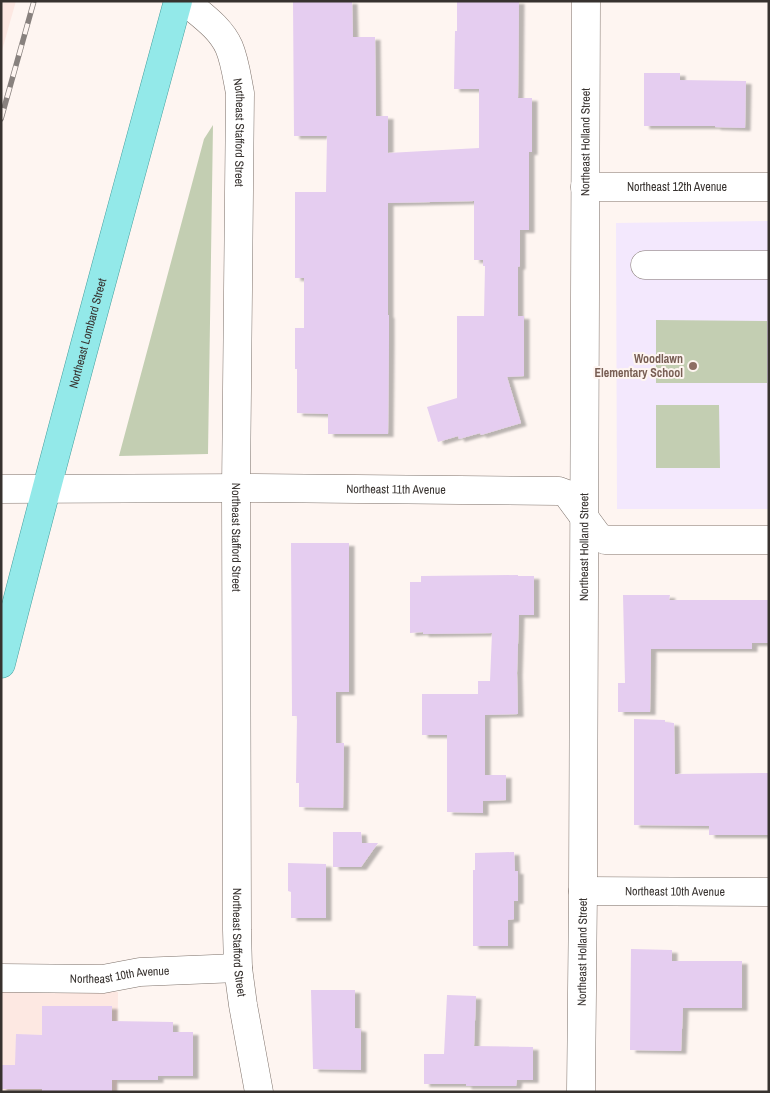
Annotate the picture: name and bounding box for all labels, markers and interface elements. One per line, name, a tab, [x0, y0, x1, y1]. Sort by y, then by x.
street label: Northeast Stafford Street	[229, 77, 248, 187]
street label: Northeast Holland Street	[577, 88, 594, 196]
street label: Northeast 12th Avenue	[627, 179, 727, 195]
street label: Northeast Lombard Street	[65, 276, 110, 390]
place label: Woodlawn Elementary School	[594, 351, 683, 381]
marker: Woodlawn Elementary School	[687, 360, 699, 372]
street label: Northeast 11th Avenue	[346, 481, 446, 498]
street label: Northeast Stafford Street	[228, 483, 244, 592]
street label: Northeast Holland Street	[576, 493, 592, 601]
street label: Northeast 10th Avenue	[625, 883, 725, 900]
street label: Northeast Stafford Street	[229, 888, 250, 998]
street label: Northeast Holland Street	[574, 898, 591, 1006]
street label: Northeast 10th Avenue	[70, 963, 170, 987]

